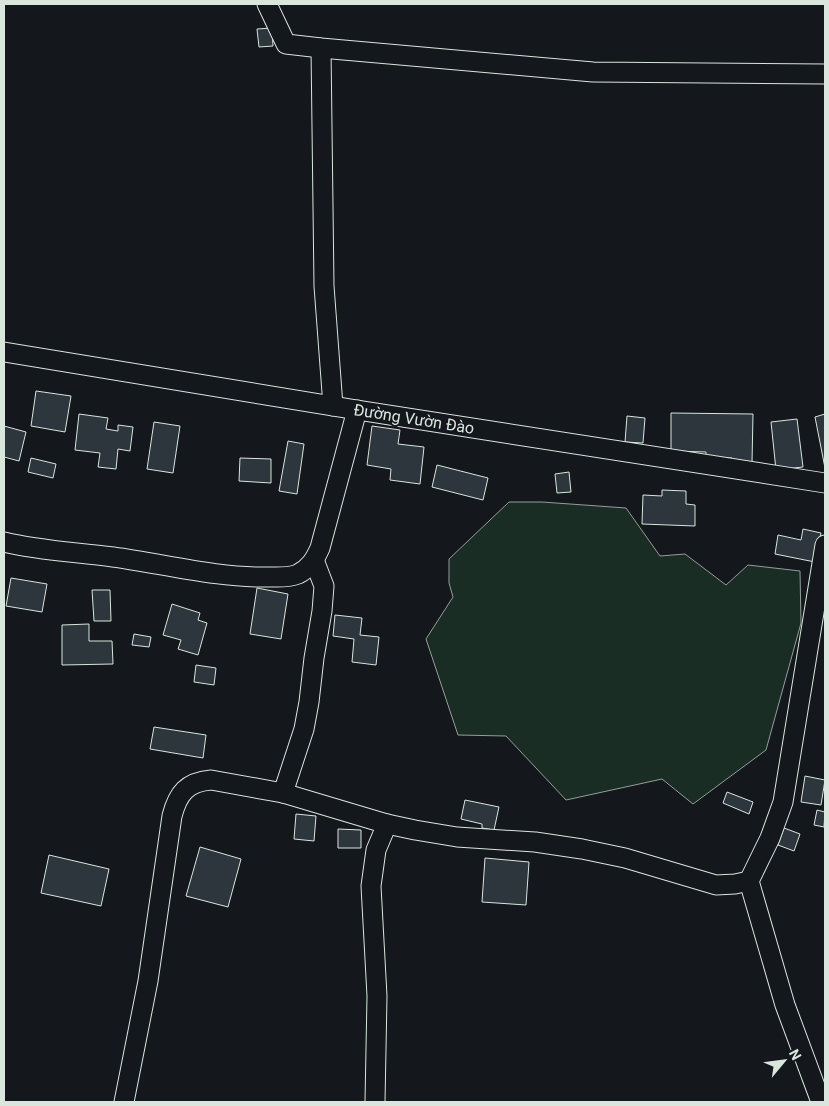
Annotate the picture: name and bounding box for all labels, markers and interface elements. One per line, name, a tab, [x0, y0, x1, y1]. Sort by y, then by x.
street label: Đường Vườn Đào	[352, 400, 476, 438]
north arrow	[759, 1036, 809, 1086]
text: N	[786, 1046, 805, 1063]

